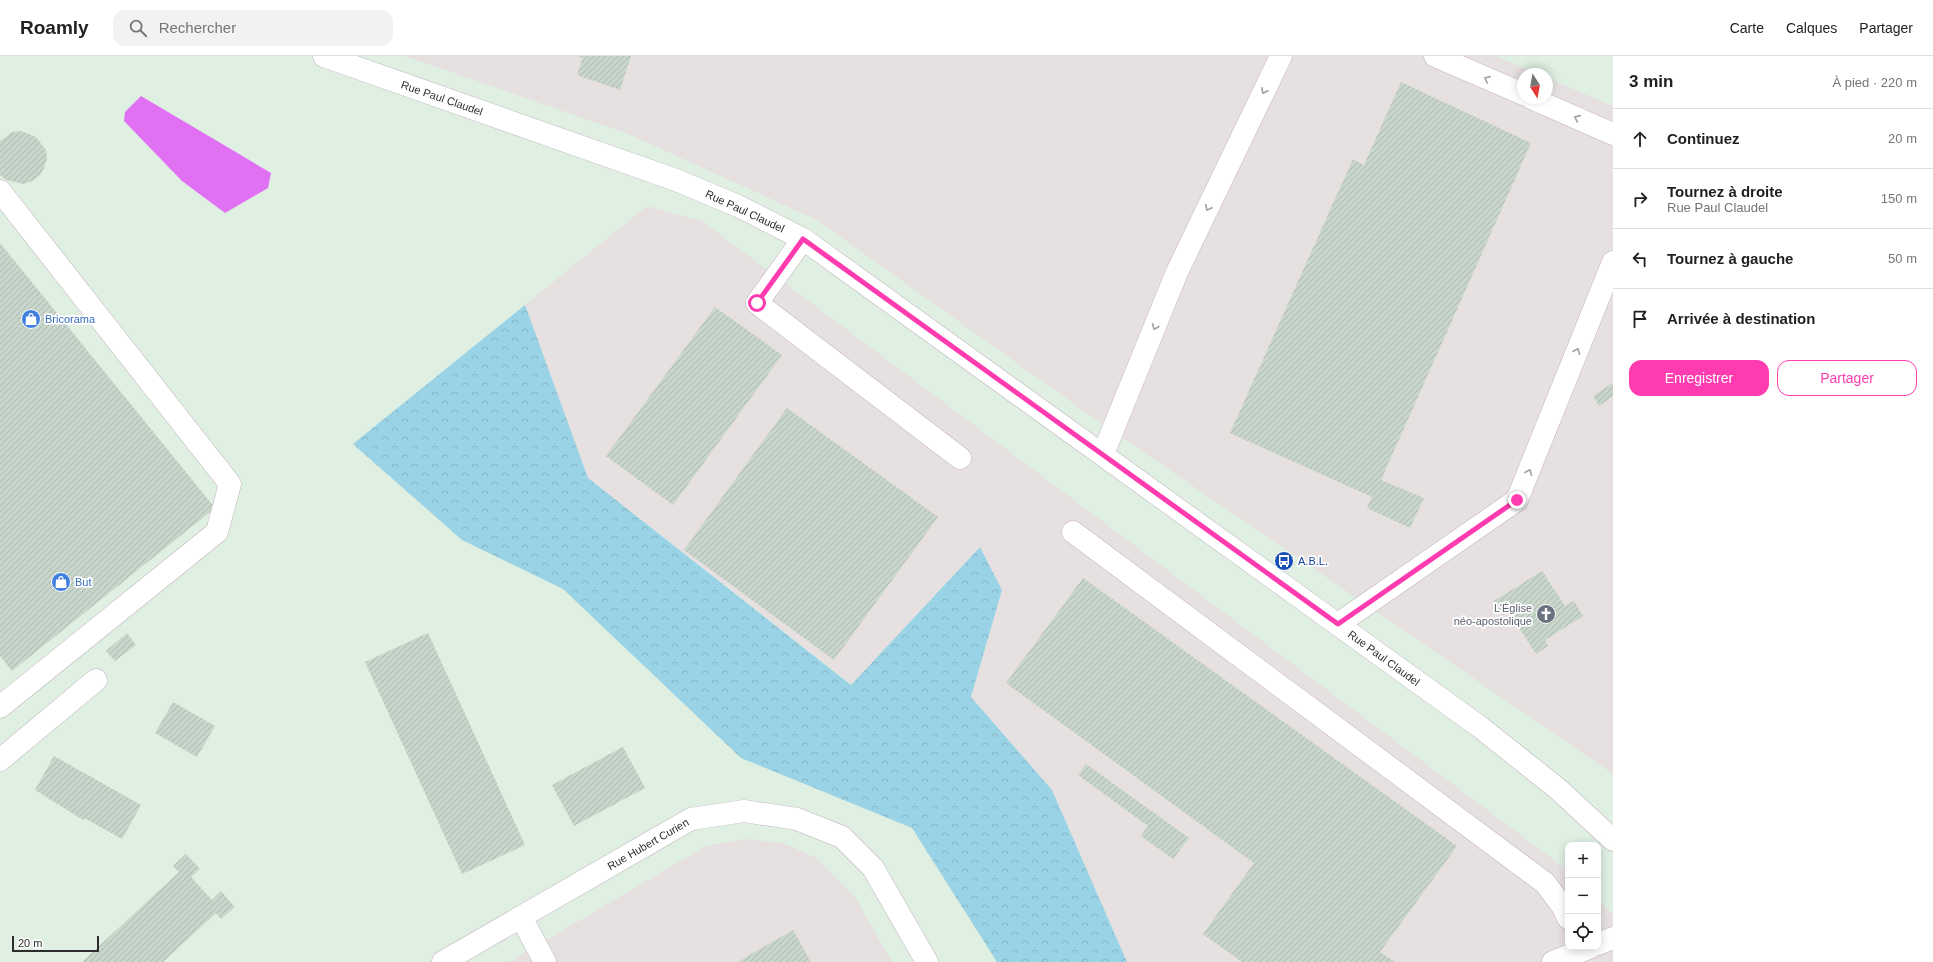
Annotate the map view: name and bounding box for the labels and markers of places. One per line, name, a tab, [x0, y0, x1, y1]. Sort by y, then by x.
shop icon: Bricorama	[20, 308, 42, 330]
place label: Bricorama	[45, 313, 96, 325]
bus stop icon: A.B.L.	[1273, 550, 1295, 572]
place label: A.B.L.	[1298, 555, 1328, 567]
shop icon: But	[50, 571, 72, 593]
place label: But	[75, 576, 92, 588]
place label: L’Église néo-apostolique	[1454, 602, 1532, 627]
church icon: L’Église néo-apostolique	[1535, 603, 1557, 625]

